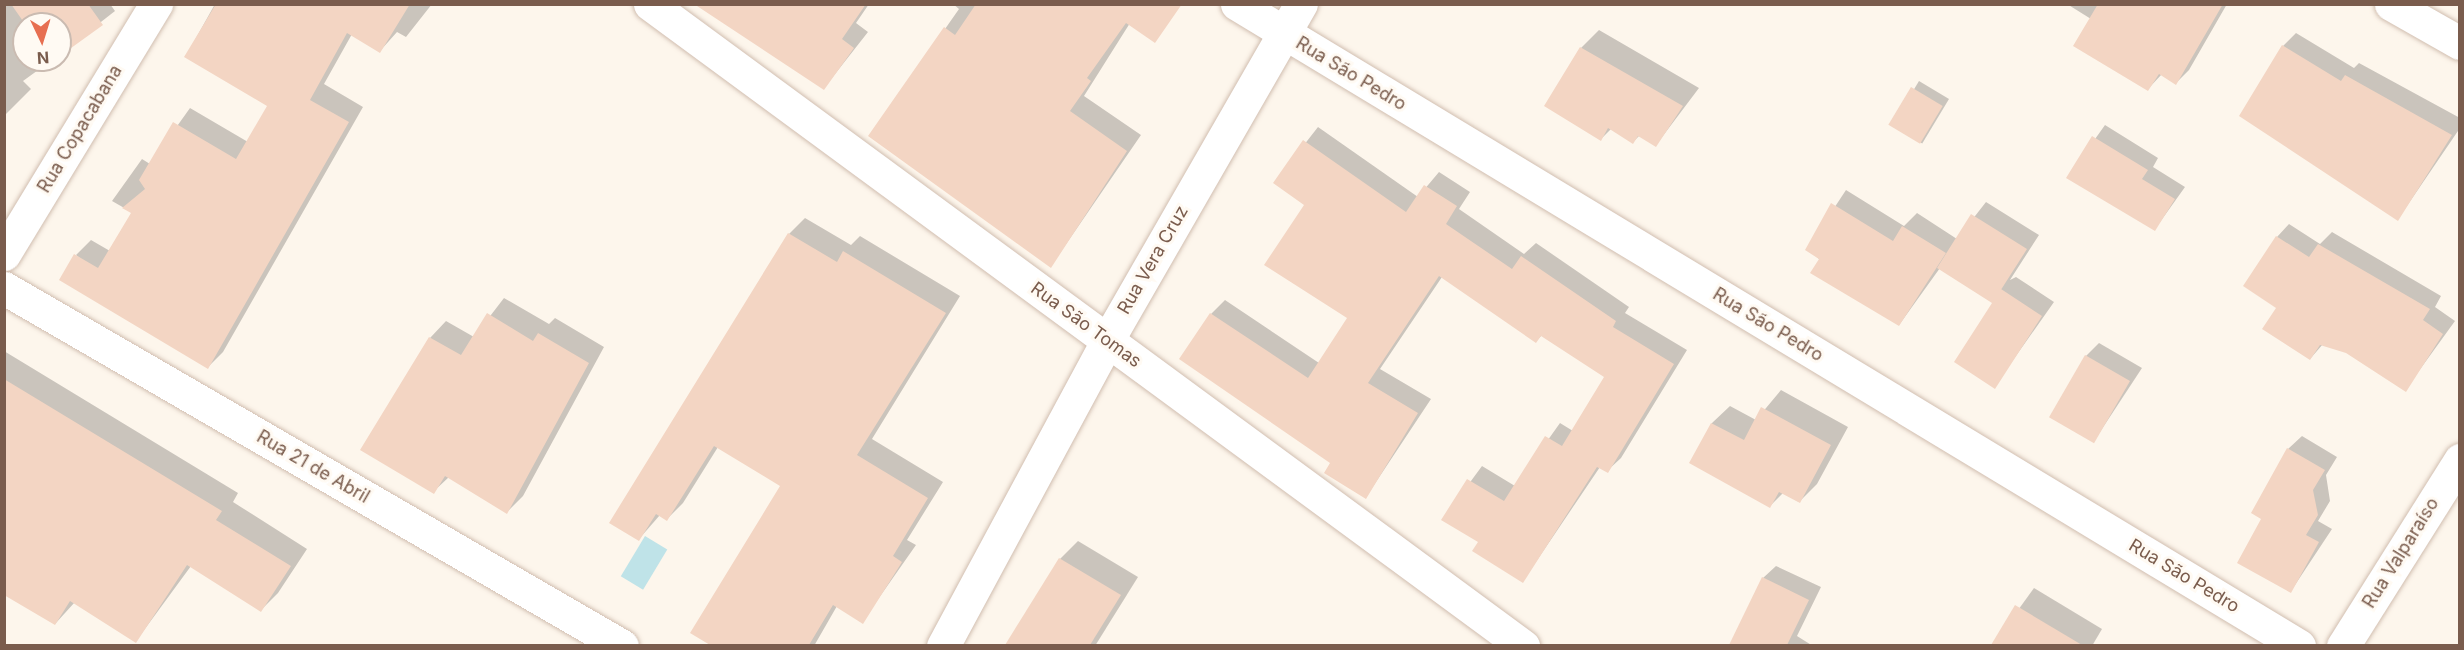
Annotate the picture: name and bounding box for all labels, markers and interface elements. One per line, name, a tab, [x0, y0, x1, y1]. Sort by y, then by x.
north arrow	[12, 12, 72, 72]
street label: Rua São Pedro	[1292, 33, 1410, 115]
text: N	[36, 48, 50, 68]
street label: Rua Copacabana	[33, 61, 127, 197]
street label: Rua Vera Cruz	[1113, 202, 1193, 318]
street label: Rua São Tomas	[1027, 278, 1145, 372]
street label: Rua São Pedro	[1709, 284, 1827, 366]
street label: Rua 21 de Abril	[253, 426, 373, 508]
street label: Rua Valparaíso	[2358, 494, 2444, 612]
street label: Rua São Pedro	[2125, 535, 2243, 617]

